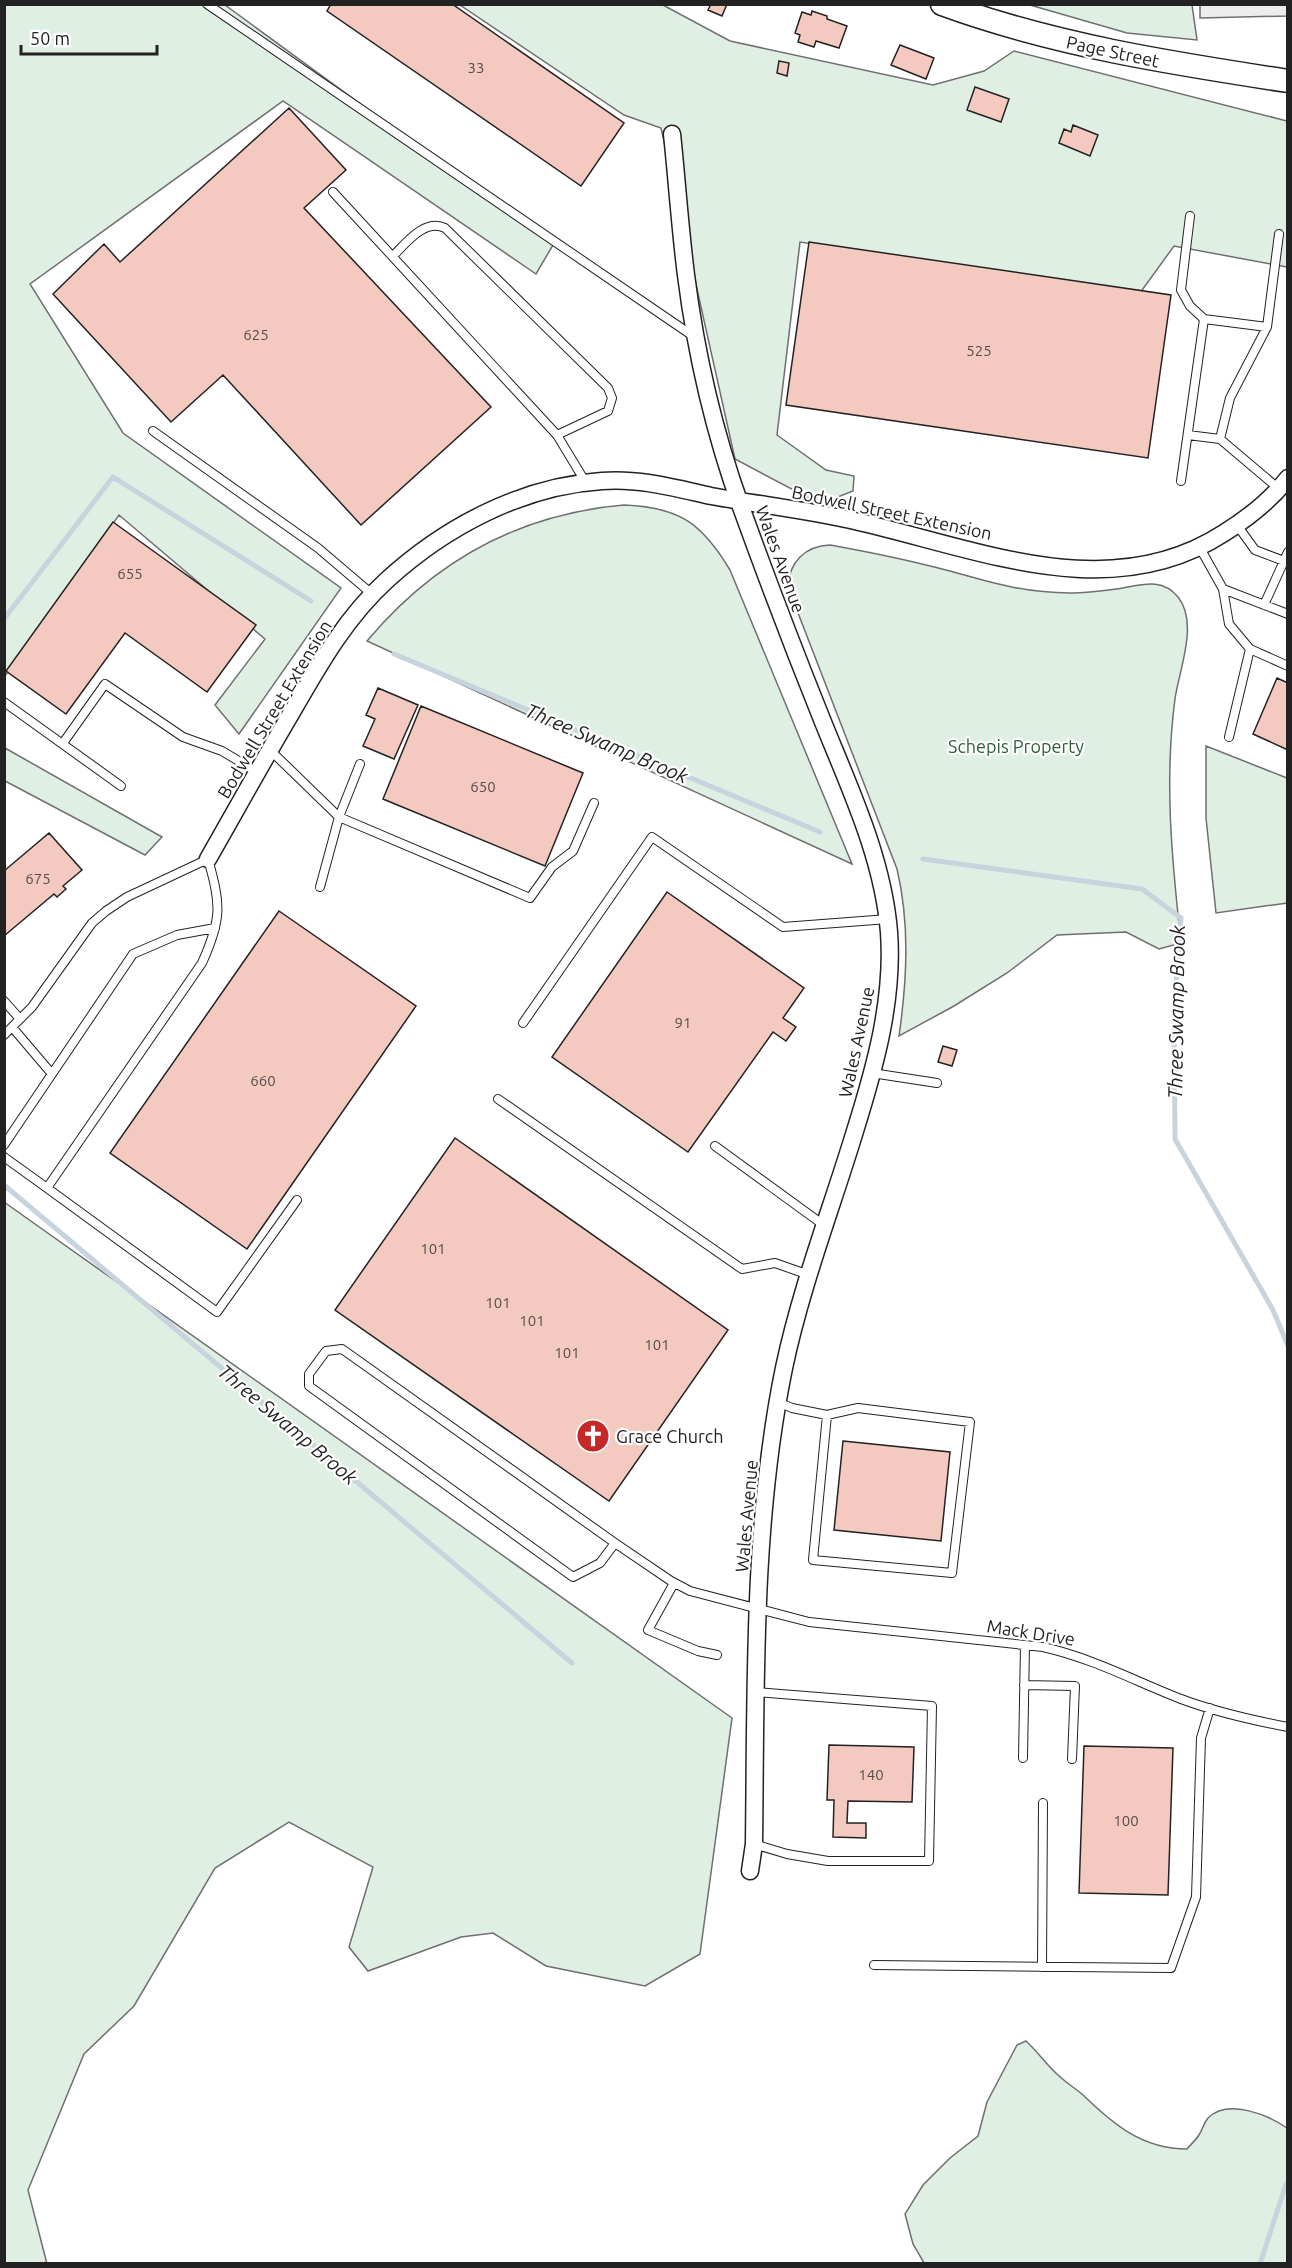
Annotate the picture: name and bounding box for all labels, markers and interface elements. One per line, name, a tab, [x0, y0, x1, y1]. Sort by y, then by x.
scale bar	[21, 18, 158, 56]
text: 50 m	[30, 28, 70, 48]
street label: Page Street	[1065, 31, 1161, 71]
house number: 33	[468, 59, 484, 76]
house number: 625	[243, 326, 269, 343]
house number: 525	[966, 342, 992, 359]
street label: Bodwell Street Extension	[790, 481, 994, 543]
street label: Wales Avenue	[752, 503, 810, 615]
house number: 655	[117, 565, 143, 582]
street label: Bodwell Street Extension	[213, 616, 335, 802]
water label: Three Swamp Brook	[522, 698, 692, 788]
park label: Schepis Property	[948, 736, 1084, 756]
house number: 650	[470, 778, 496, 795]
house number: 675	[25, 870, 51, 887]
water label: Three Swamp Brook	[1163, 924, 1189, 1099]
street label: Wales Avenue	[834, 985, 878, 1099]
house number: 91	[675, 1014, 691, 1031]
house number: 660	[250, 1072, 276, 1089]
house number: 101	[420, 1240, 446, 1257]
house number: 101	[485, 1294, 511, 1311]
house number: 101	[519, 1312, 545, 1329]
house number: 101	[644, 1336, 670, 1353]
house number: 101	[554, 1344, 580, 1361]
water label: Three Swamp Brook	[214, 1359, 363, 1489]
church icon: Grace Church	[575, 1418, 611, 1454]
place label: Grace Church	[616, 1426, 723, 1446]
street label: Wales Avenue	[731, 1459, 761, 1573]
street label: Mack Drive	[985, 1615, 1077, 1649]
house number: 140	[858, 1766, 884, 1783]
house number: 100	[1113, 1812, 1139, 1829]

